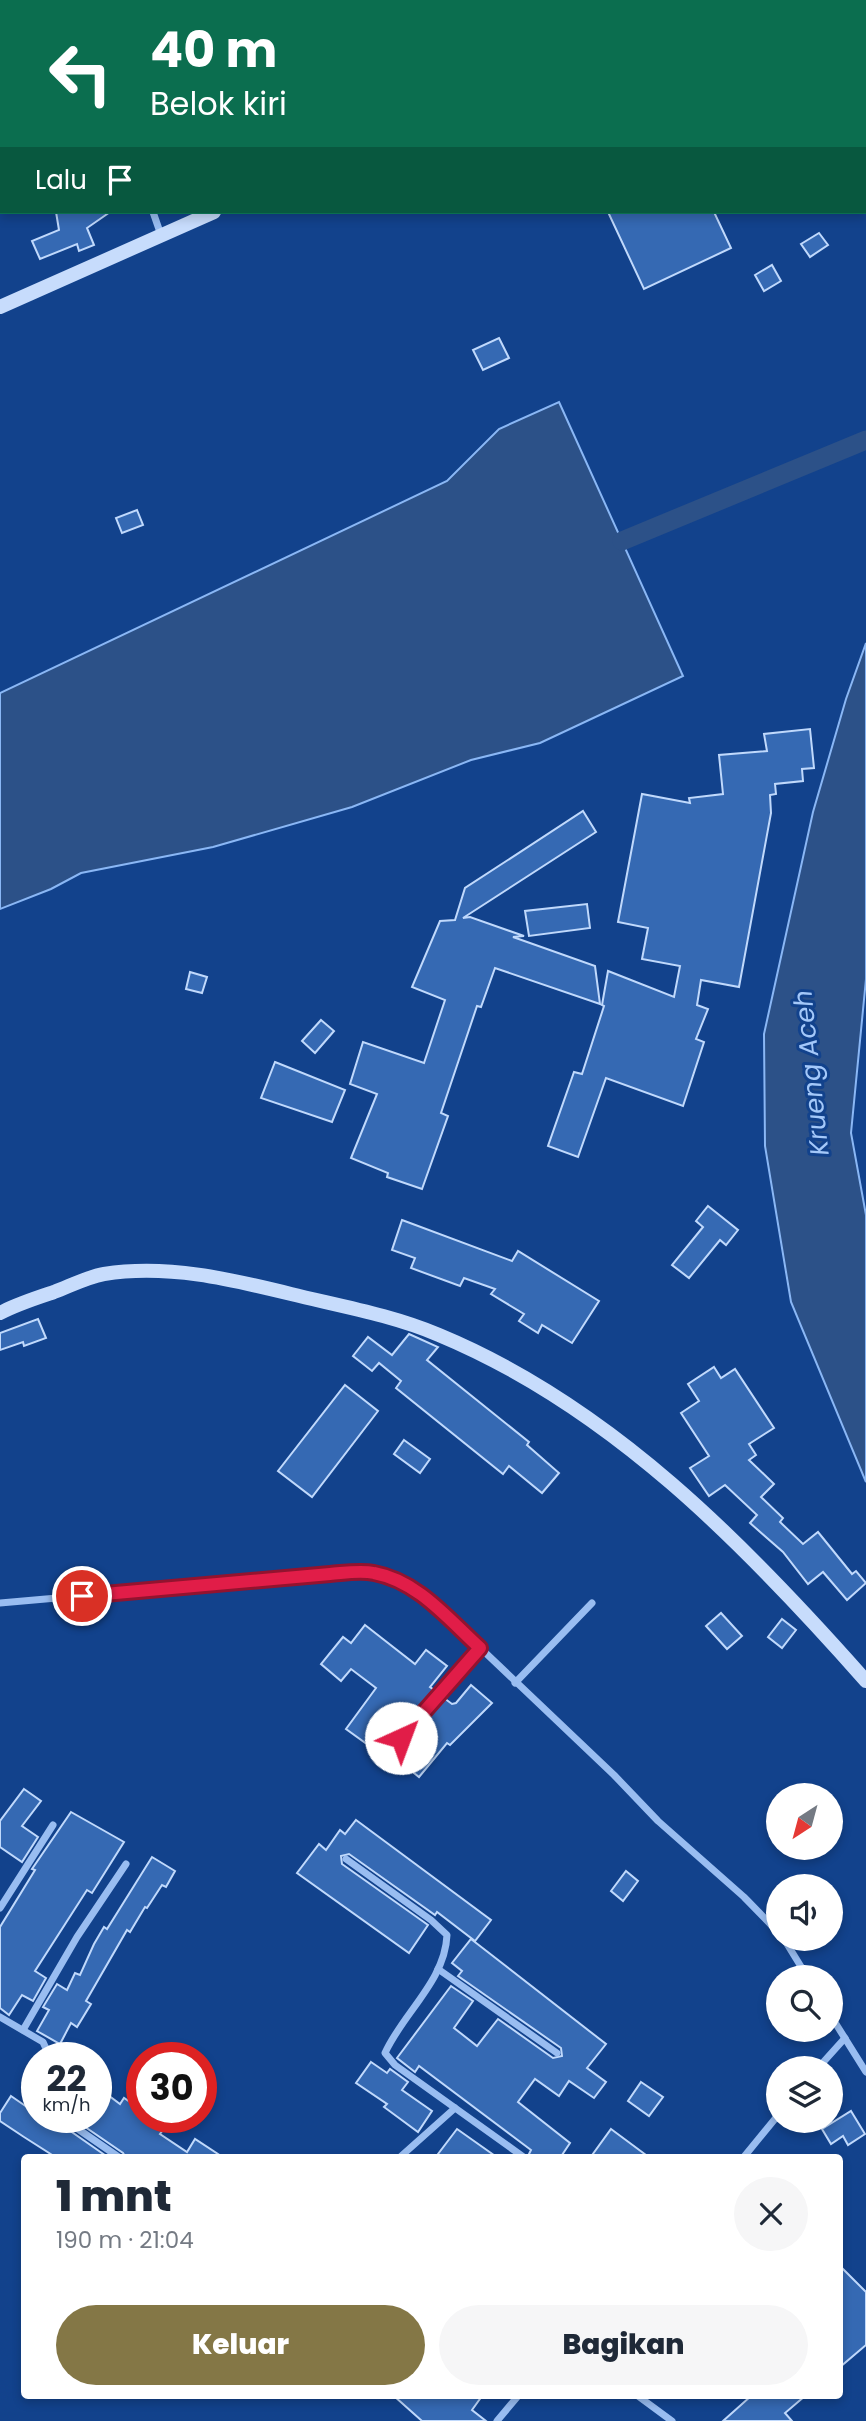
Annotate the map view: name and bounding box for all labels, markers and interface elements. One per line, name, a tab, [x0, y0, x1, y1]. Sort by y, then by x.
text: 40 m	[150, 16, 277, 84]
icon: left	[35, 28, 126, 119]
text: Belok kiri	[150, 81, 287, 126]
icon: arrive	[101, 161, 139, 199]
text: Lalu	[35, 162, 87, 198]
water label: Krueng Aceh	[784, 989, 838, 1157]
pin	[52, 1566, 112, 1626]
icon: arrive	[63, 1577, 101, 1615]
position arrow	[364, 1701, 438, 1775]
north arrow	[766, 1783, 844, 1860]
map controls	[766, 1783, 843, 2133]
button: sound	[766, 1874, 843, 1951]
button: search	[766, 1965, 843, 2042]
speed limit sign: 30	[126, 2042, 217, 2133]
text: 22	[47, 2054, 86, 2103]
button: layers	[766, 2056, 843, 2133]
text: km/h	[43, 2092, 90, 2117]
text: 1 mnt	[56, 2167, 172, 2226]
button: close	[734, 2177, 808, 2251]
text: 190 m · 21:04	[56, 2224, 194, 2256]
button: Keluar	[56, 2305, 425, 2385]
button: Bagikan	[439, 2305, 808, 2385]

